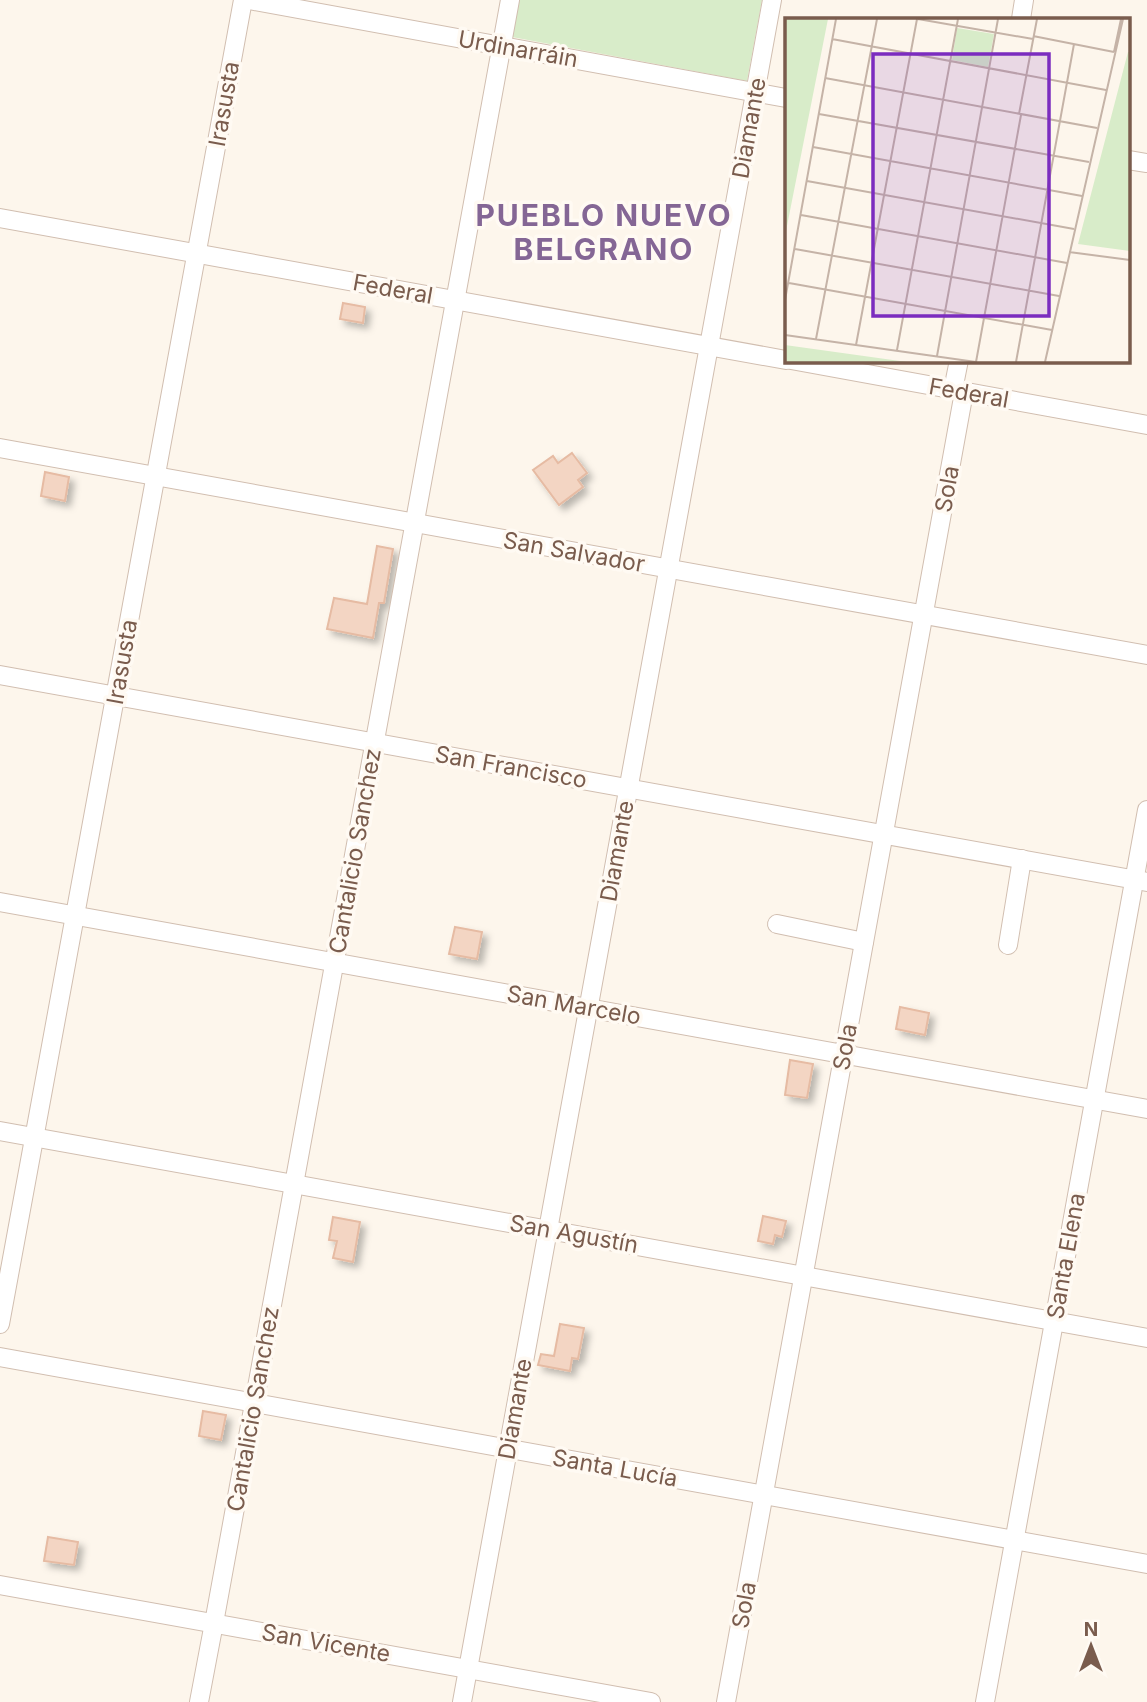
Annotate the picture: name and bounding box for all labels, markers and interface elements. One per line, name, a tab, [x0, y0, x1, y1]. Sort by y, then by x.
inset map	[785, 18, 1130, 362]
street label: Urdinarráin	[456, 25, 580, 73]
street label: Irasusta	[203, 59, 245, 149]
street label: Diamante	[726, 75, 772, 181]
district label: PUEBLO NUEVO BELGRANO	[475, 197, 733, 267]
street label: Federal	[351, 268, 435, 310]
street label: Federal	[927, 372, 1011, 414]
street label: Sola	[929, 463, 965, 515]
street label: San Salvador	[501, 526, 647, 578]
street label: Irasusta	[101, 617, 143, 707]
street label: San Francisco	[433, 740, 589, 794]
street label: Cantalicio Sanchez	[323, 746, 387, 956]
street label: Diamante	[594, 798, 640, 904]
street label: San Marcelo	[505, 979, 643, 1031]
street label: Sola	[827, 1021, 863, 1073]
street label: Santa Elena	[1041, 1191, 1091, 1321]
street label: San Agustín	[507, 1209, 641, 1259]
street label: Cantalicio Sanchez	[221, 1304, 285, 1514]
street label: Diamante	[492, 1356, 538, 1462]
street label: Santa Lucía	[550, 1443, 680, 1493]
street label: Sola	[726, 1579, 762, 1631]
north arrow	[1056, 1611, 1126, 1681]
street label: San Vicente	[260, 1618, 392, 1668]
text: N	[1084, 1618, 1098, 1641]

